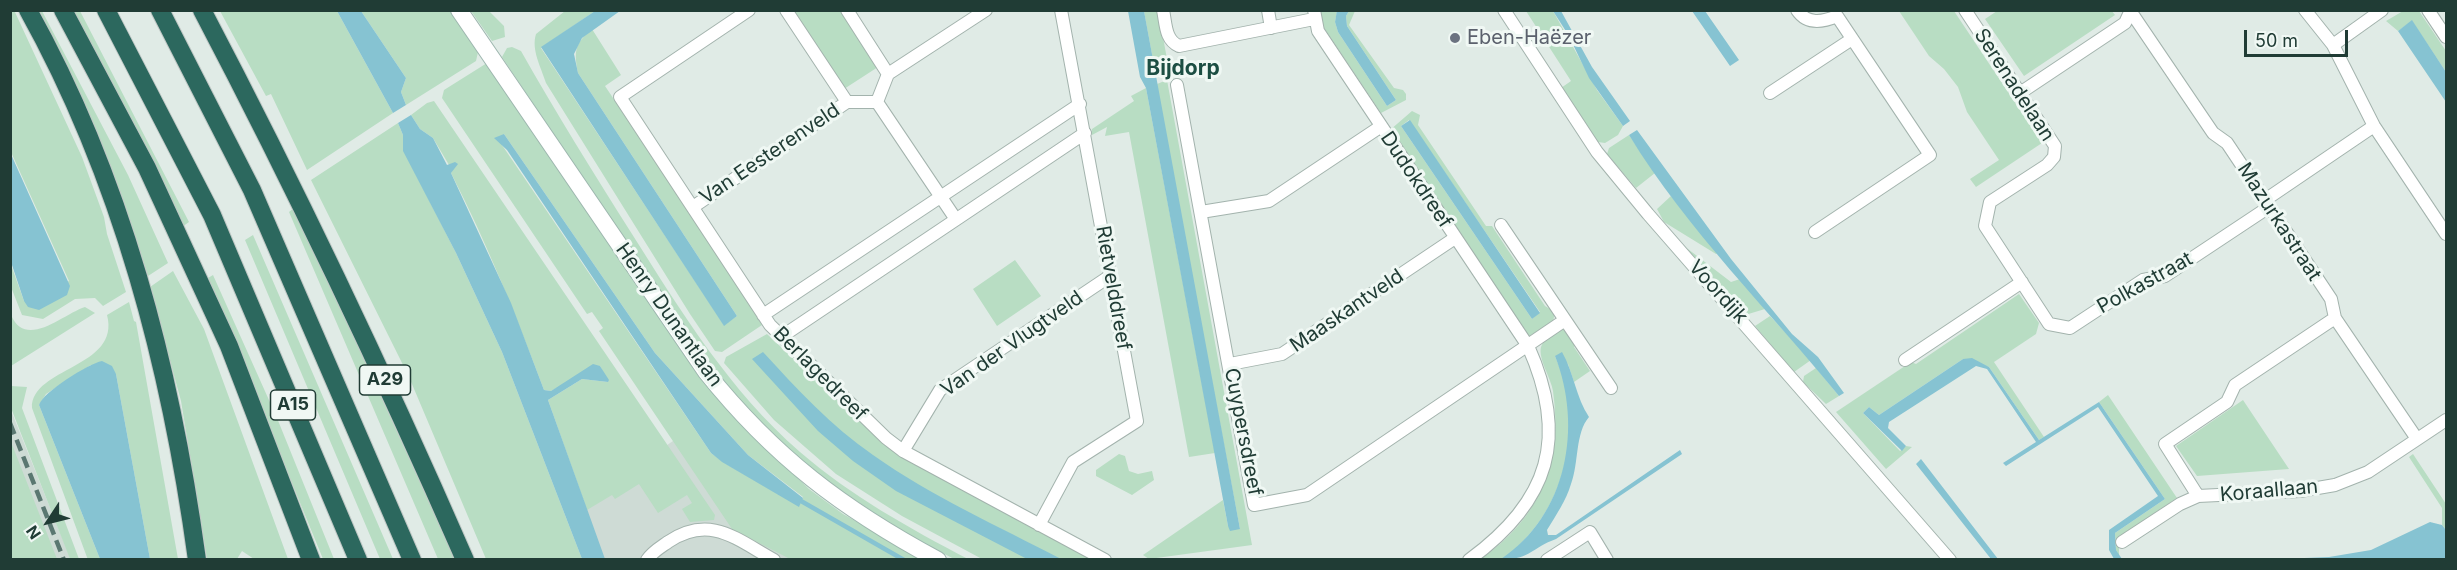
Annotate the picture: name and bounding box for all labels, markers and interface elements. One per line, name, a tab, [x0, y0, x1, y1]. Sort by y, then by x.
scale bar	[2247, 18, 2350, 56]
street label: Serenadelaan	[1969, 24, 2059, 146]
place label: Eben-Haëzer	[1467, 26, 1591, 50]
text: 50 m	[2255, 30, 2298, 51]
marker: Eben-Haëzer	[1448, 31, 1462, 45]
district label: Bijdorp	[1146, 56, 1220, 82]
street label: Van Eesterenveld	[695, 98, 845, 210]
street label: Dudokdreef	[1375, 127, 1457, 233]
street label: Mazurkastraat	[2232, 158, 2326, 286]
street label: Rietvelddreef	[1090, 224, 1136, 352]
street label: Henry Dunantlaan	[610, 239, 728, 391]
street label: Polkastraat	[2093, 247, 2197, 319]
street label: Voordijk	[1683, 255, 1753, 329]
street label: Maaskantveld	[1286, 264, 1408, 358]
street label: Van der Vlugtveld	[936, 286, 1088, 402]
street label: Berlagedreef	[768, 322, 872, 426]
road number: A29	[360, 365, 410, 395]
street label: Cuypersdreef	[1219, 366, 1267, 498]
road number: A15	[270, 390, 316, 420]
street label: Koraallaan	[2219, 475, 2319, 507]
north arrow	[18, 492, 78, 552]
text: N	[22, 522, 45, 543]

